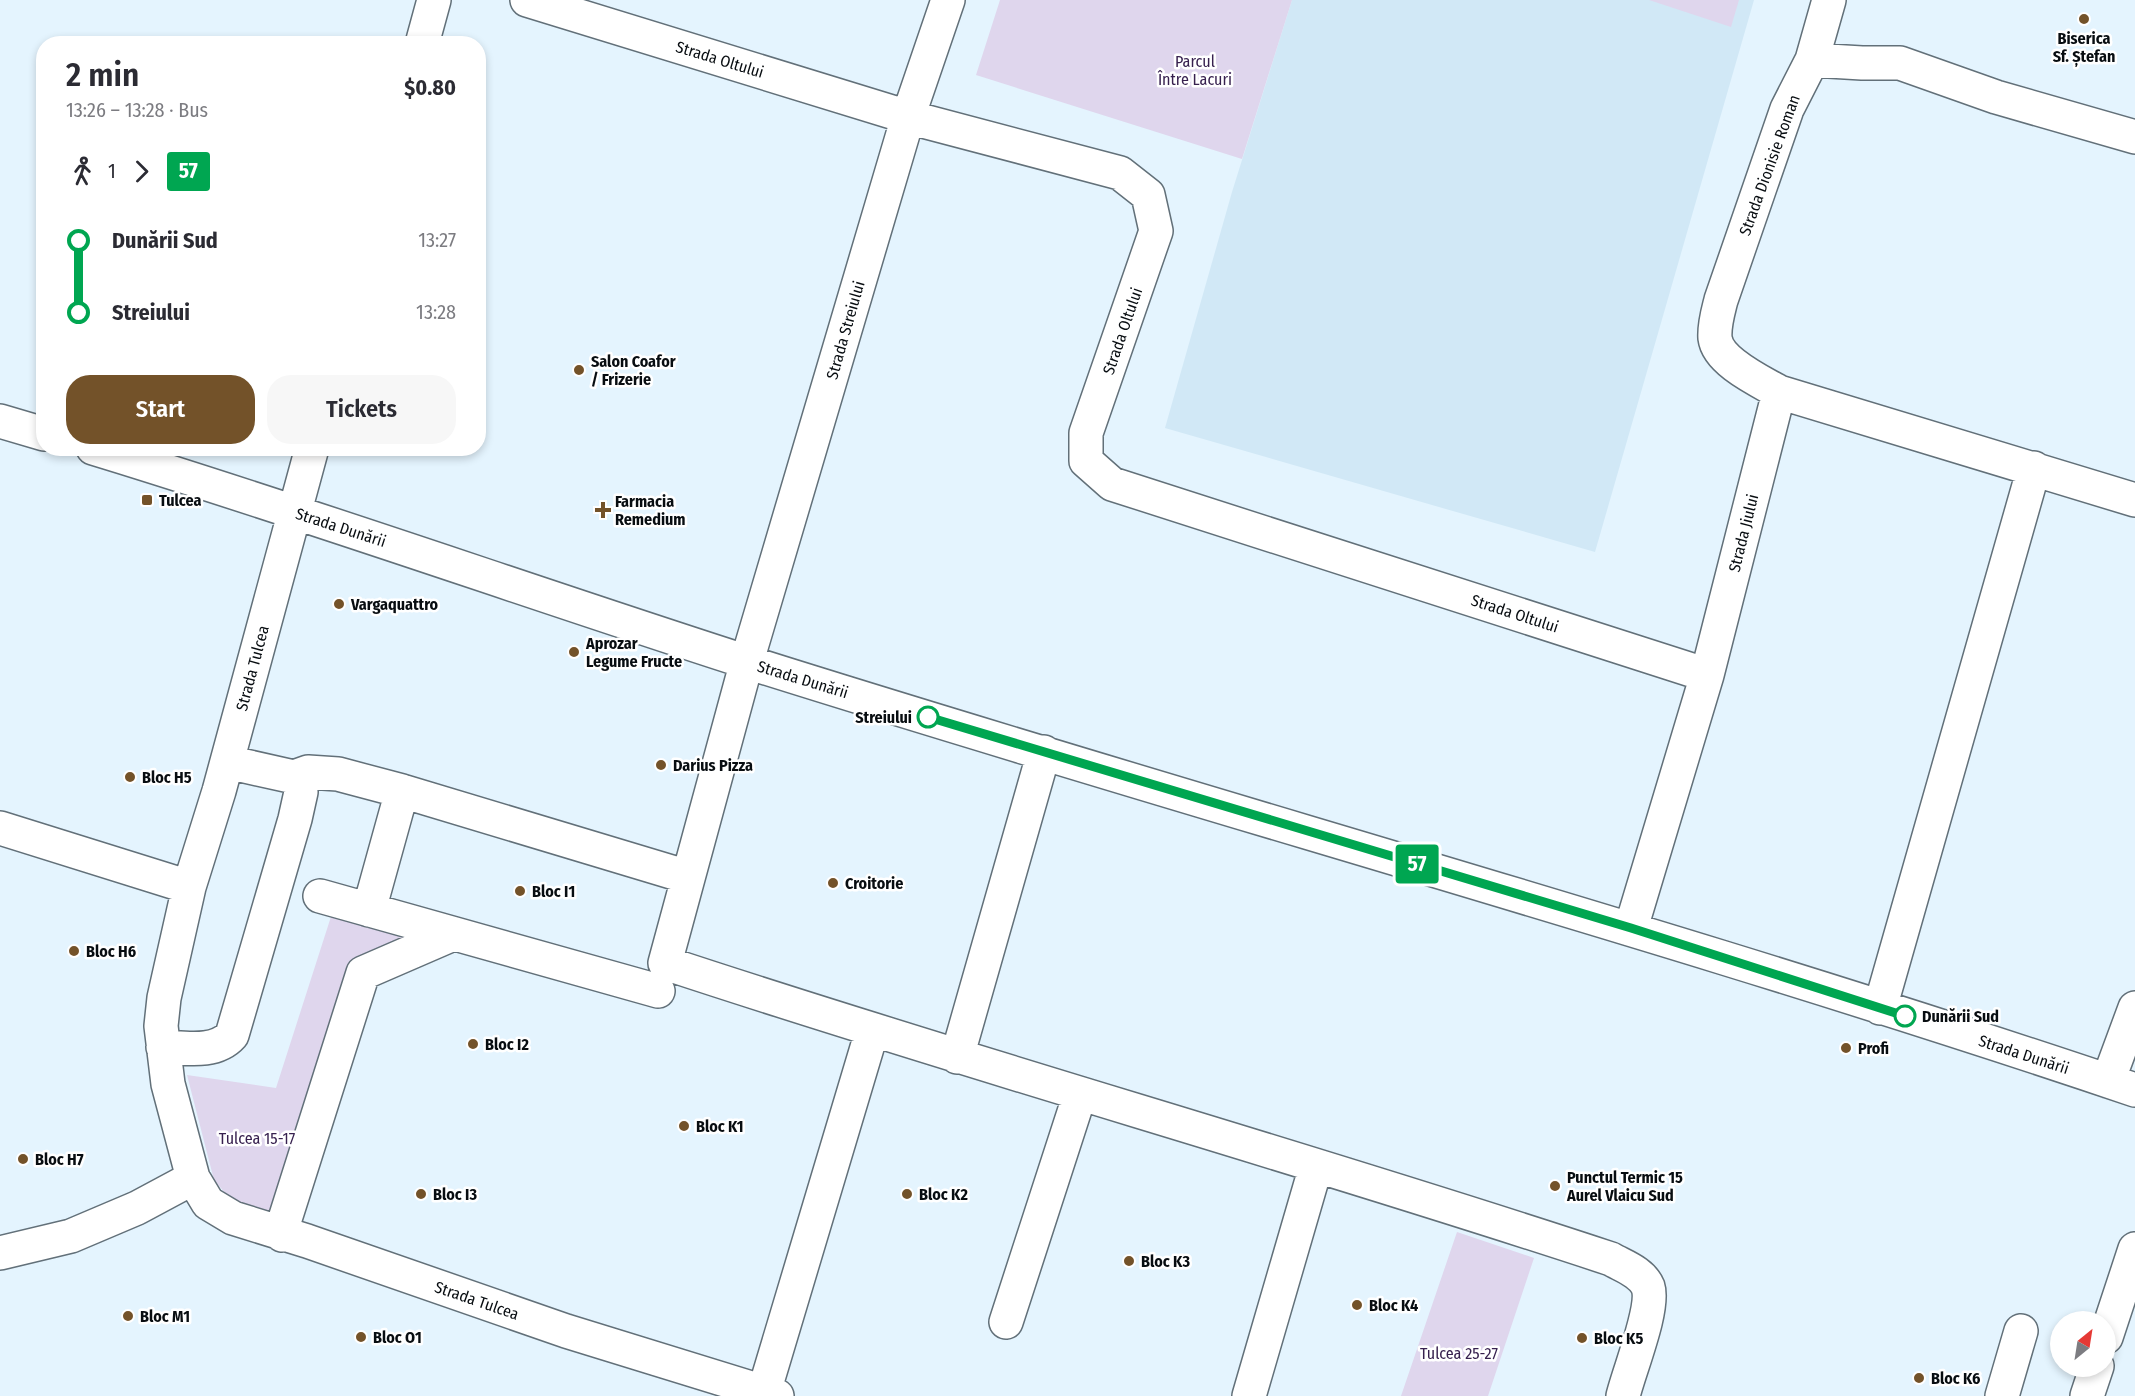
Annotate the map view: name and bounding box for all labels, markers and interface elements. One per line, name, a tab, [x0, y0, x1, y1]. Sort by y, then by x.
marker: Biserica Sf. Ștefan	[2077, 12, 2091, 26]
place label: Biserica Sf. Ștefan	[2053, 29, 2115, 67]
street label: Strada Oltului	[674, 37, 766, 82]
park label: Parcul Între Lacuri	[1157, 52, 1232, 89]
text: 2 min	[66, 55, 139, 95]
text: $0.80	[404, 74, 456, 101]
street label: Strada Dionisie Roman	[1735, 92, 1804, 238]
text: 13:26 – 13:28 · Bus	[66, 98, 208, 122]
icon: walk	[66, 155, 99, 188]
icon: forward	[125, 155, 158, 188]
text: 57	[179, 158, 198, 184]
text: 1	[108, 159, 116, 183]
text: Dunării Sud	[112, 227, 218, 254]
text: 13:27	[418, 228, 456, 252]
street label: Strada Streiului	[822, 279, 869, 382]
street label: Strada Oltului	[1099, 285, 1146, 377]
text: Streiului	[112, 299, 190, 326]
text: 13:28	[416, 300, 456, 324]
place label: Salon Coafor / Frizerie	[591, 352, 676, 389]
marker: Salon Coafor / Frizerie	[572, 363, 586, 377]
button: Start	[66, 375, 255, 444]
button: Tickets	[267, 375, 456, 444]
place label: Tulcea	[159, 491, 201, 510]
place label: Farmacia Remedium	[615, 492, 686, 529]
street label: Strada Jiului	[1725, 492, 1762, 574]
marker: Tulcea	[140, 493, 154, 507]
marker: Farmacia Remedium	[596, 503, 610, 517]
street label: Strada Dunării	[293, 504, 388, 551]
street label: Strada Oltului	[1469, 590, 1561, 637]
place label: Vargaquattro	[350, 595, 439, 614]
marker: Vargaquattro	[332, 597, 346, 611]
street label: Strada Tulcea	[232, 623, 273, 713]
place label: Aprozar Legume Fructe	[585, 634, 682, 671]
marker: Aprozar Legume Fructe	[567, 645, 581, 659]
street label: Strada Dunării	[755, 657, 851, 702]
marker: Streiului	[917, 706, 939, 728]
place label: Streiului	[855, 708, 912, 727]
place label: Darius Pizza	[673, 756, 753, 775]
marker: Darius Pizza	[654, 758, 668, 772]
place label: Bloc H5	[142, 768, 192, 787]
marker: Bloc H5	[123, 770, 137, 784]
line badge: 57	[1390, 844, 1444, 884]
text: 57	[1408, 851, 1426, 877]
place label: Croitorie	[845, 874, 903, 893]
marker: Croitorie	[826, 876, 840, 890]
place label: Bloc I1	[532, 882, 575, 901]
marker: Bloc I1	[513, 884, 527, 898]
place label: Bloc H6	[86, 942, 136, 961]
marker: Bloc H6	[67, 944, 81, 958]
marker: Dunării Sud	[1894, 1005, 1916, 1027]
place label: Dunării Sud	[1922, 1007, 1999, 1026]
street label: Strada Dunării	[1976, 1031, 2071, 1078]
place label: Bloc I2	[485, 1035, 529, 1054]
marker: Bloc I2	[466, 1037, 480, 1051]
place label: Profi	[1858, 1039, 1889, 1058]
marker: Profi	[1839, 1041, 1853, 1055]
place label: Bloc K1	[696, 1117, 743, 1136]
marker: Bloc K1	[677, 1119, 691, 1133]
park label: Tulcea 15-17	[219, 1129, 296, 1148]
place label: Bloc H7	[35, 1150, 84, 1169]
marker: Bloc H7	[16, 1152, 30, 1166]
place label: Punctul Termic 15 Aurel Vlaicu Sud	[1566, 1168, 1683, 1205]
marker: Punctul Termic 15 Aurel Vlaicu Sud	[1548, 1179, 1562, 1193]
place label: Bloc I3	[433, 1185, 477, 1204]
place label: Bloc K2	[919, 1185, 968, 1204]
marker: Bloc I3	[414, 1187, 428, 1201]
marker: Bloc K2	[900, 1187, 914, 1201]
place label: Bloc K3	[1141, 1252, 1190, 1271]
marker: Bloc K3	[1122, 1254, 1136, 1268]
street label: Strada Tulcea	[432, 1277, 522, 1324]
place label: Bloc K4	[1369, 1296, 1418, 1315]
marker: Bloc K4	[1350, 1298, 1364, 1312]
place label: Bloc M1	[140, 1307, 190, 1326]
marker: Bloc M1	[121, 1309, 135, 1323]
north arrow	[2050, 1311, 2116, 1377]
map controls	[2050, 1311, 2116, 1377]
place label: Bloc O1	[373, 1328, 422, 1347]
place label: Bloc K5	[1594, 1329, 1643, 1348]
marker: Bloc O1	[354, 1330, 368, 1344]
marker: Bloc K5	[1575, 1331, 1589, 1345]
park label: Tulcea 25-27	[1420, 1344, 1498, 1363]
place label: Bloc K6	[1931, 1369, 1980, 1388]
marker: Bloc K6	[1912, 1371, 1926, 1385]

